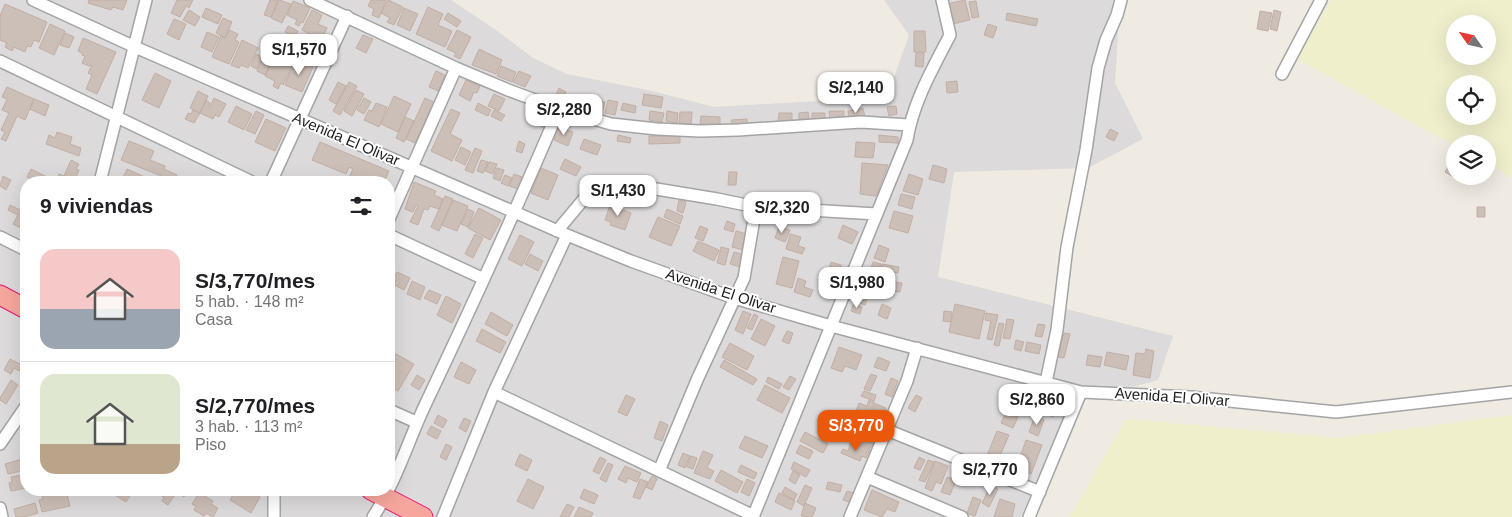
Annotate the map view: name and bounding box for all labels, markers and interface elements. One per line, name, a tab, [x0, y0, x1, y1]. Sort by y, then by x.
north arrow	[1446, 15, 1496, 65]
map controls	[1446, 15, 1496, 185]
pin: S/1,570	[253, 34, 345, 76]
text: S/1,570	[271, 41, 327, 58]
pin: S/2,140	[810, 72, 902, 114]
button: locate	[1446, 75, 1496, 125]
text: S/2,140	[828, 79, 884, 96]
pin: S/2,280	[518, 94, 610, 136]
text: S/2,280	[536, 101, 592, 118]
street label: Avenida El Olivar	[290, 108, 402, 169]
button: layers	[1446, 135, 1496, 185]
pin: S/1,430	[572, 174, 664, 217]
text: S/1,430	[590, 182, 646, 199]
icon: filters	[347, 192, 375, 220]
pin: S/2,320	[736, 192, 828, 234]
text: 9 viviendas	[40, 194, 153, 217]
text: S/2,320	[754, 199, 810, 216]
street label: Avenida El Olivar	[664, 265, 778, 316]
pin: S/1,980	[811, 266, 903, 309]
icon: home	[80, 269, 140, 329]
text: S/3,770/mes	[195, 269, 315, 292]
text: S/1,980	[829, 274, 885, 291]
text: 5 hab. · 148 m²	[195, 293, 304, 310]
text: Casa	[195, 311, 232, 328]
pin: S/2,860	[991, 384, 1083, 426]
street label: Avenida El Olivar	[1114, 384, 1230, 409]
text: S/2,860	[1009, 391, 1065, 408]
icon: home	[80, 394, 140, 454]
text: S/2,770/mes	[195, 394, 315, 417]
pin: S/3,770	[810, 410, 902, 452]
text: S/3,770	[828, 417, 884, 434]
text: 3 hab. · 113 m²	[195, 418, 302, 435]
text: Piso	[195, 436, 226, 453]
pin: S/2,770	[944, 454, 1036, 496]
text: S/2,770	[962, 461, 1018, 478]

